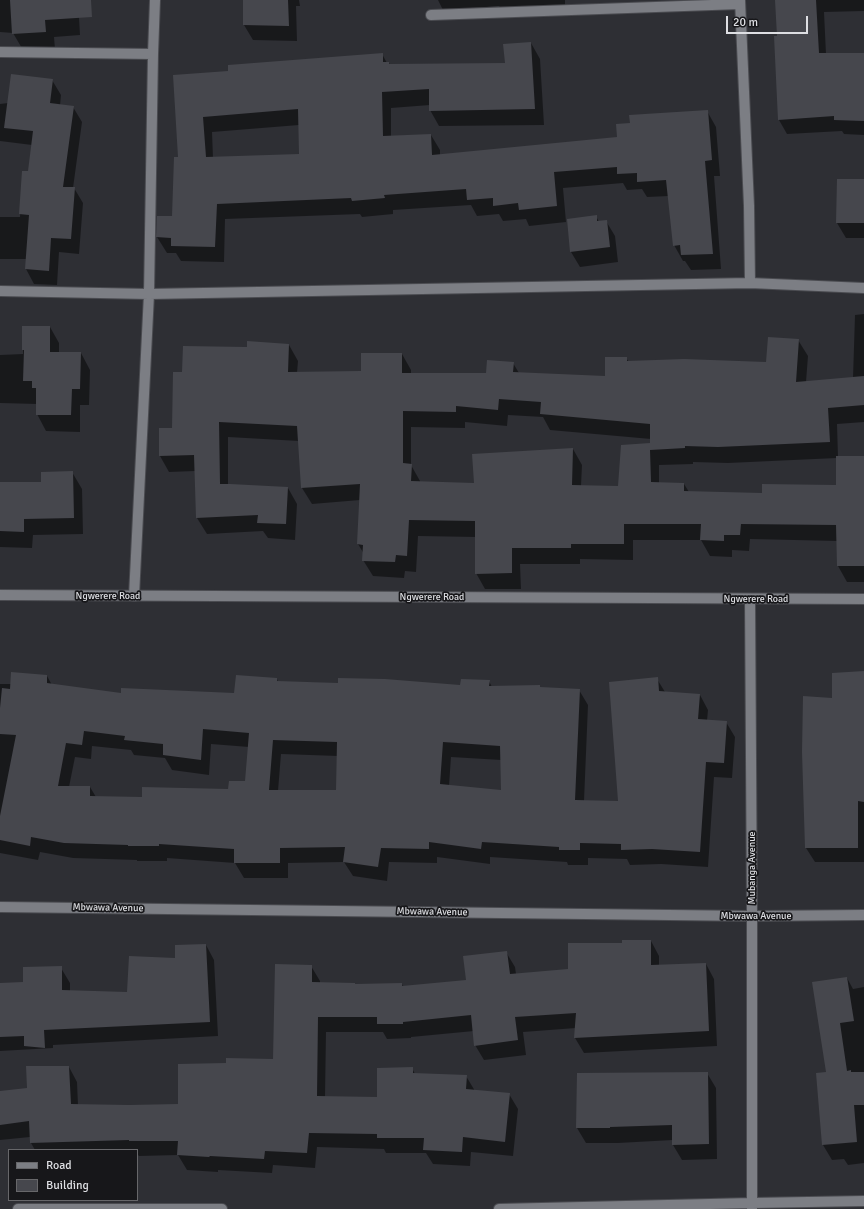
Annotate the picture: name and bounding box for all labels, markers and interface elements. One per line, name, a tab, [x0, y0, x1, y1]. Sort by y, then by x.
scale bar	[728, 8, 810, 34]
text: 20 m	[733, 15, 758, 30]
street label: Ngwerere Road	[76, 590, 140, 602]
street label: Ngwerere Road	[400, 591, 464, 603]
street label: Ngwerere Road	[724, 593, 788, 605]
street label: Mubanga Avenue	[746, 831, 758, 905]
street label: Mbwawa Avenue	[72, 901, 144, 915]
street label: Mbwawa Avenue	[396, 905, 468, 919]
street label: Mbwawa Avenue	[720, 910, 792, 922]
legend	[8, 1149, 138, 1201]
text: Road	[46, 1158, 72, 1173]
text: Building	[46, 1178, 89, 1193]

